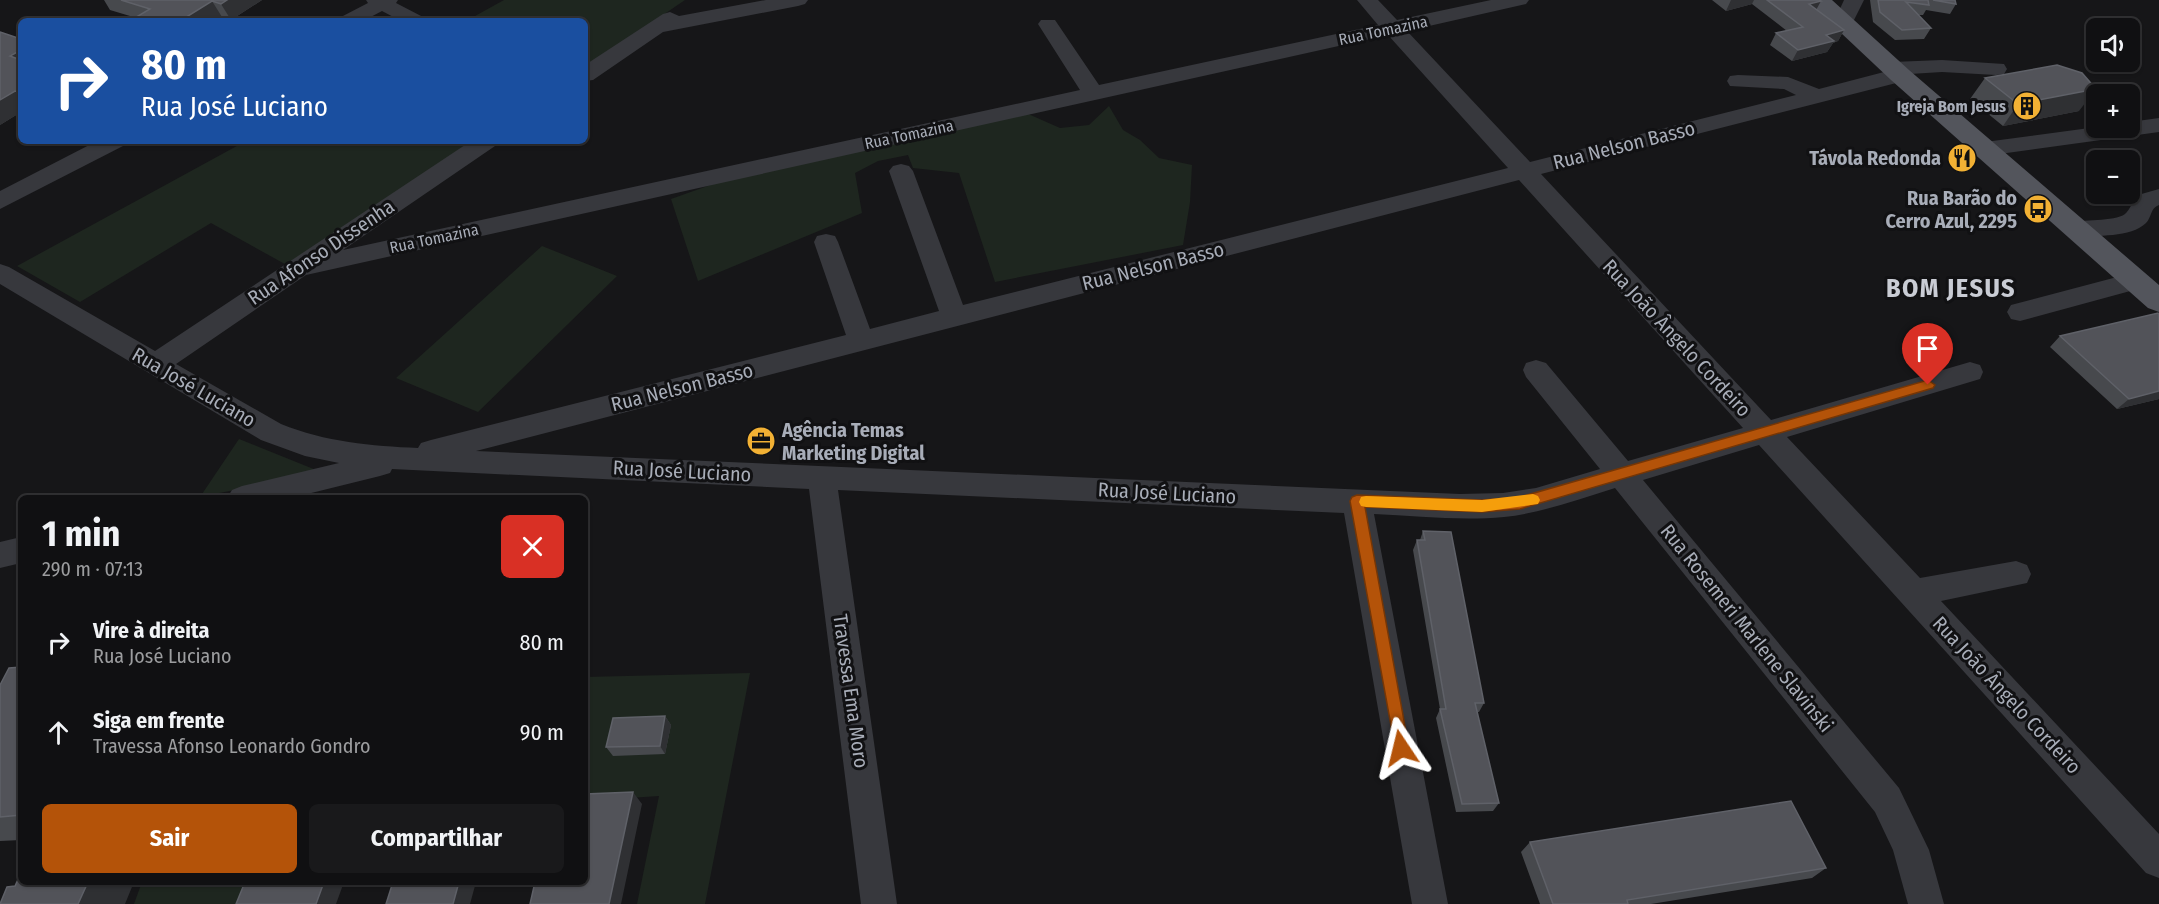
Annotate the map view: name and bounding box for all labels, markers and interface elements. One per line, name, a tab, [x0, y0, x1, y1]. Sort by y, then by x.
street label: Rua Tomazina	[1337, 12, 1429, 49]
map controls	[2086, 18, 2140, 204]
button: sound	[2086, 18, 2140, 72]
text: 80 m	[141, 40, 227, 90]
icon: right	[42, 42, 120, 120]
button: +	[2086, 84, 2140, 138]
building icon: Igreja Bom Jesus	[2011, 90, 2043, 122]
text: Rua José Luciano	[141, 91, 328, 123]
place label: Igreja Bom Jesus	[1897, 97, 2006, 116]
street label: Rua Tomazina	[863, 116, 955, 153]
street label: Rua Nelson Basso	[1551, 116, 1697, 174]
restaurant icon: Távola Redonda	[1946, 142, 1978, 174]
place label: Távola Redonda	[1809, 146, 1941, 170]
button: −	[2086, 150, 2140, 204]
place label: Rua Barão do Cerro Azul, 2295	[1886, 186, 2017, 233]
bus stop icon: Rua Barão do Cerro Azul, 2295	[2022, 193, 2054, 225]
street label: Rua Afonso Dissenha	[243, 194, 399, 310]
street label: Rua Tomazina	[388, 220, 480, 257]
street label: Rua Nelson Basso	[1080, 237, 1226, 295]
street label: Rua João Ângelo Cordeiro	[1598, 254, 1756, 422]
district label: BOM JESUS	[1886, 273, 2016, 304]
pin	[1902, 323, 1953, 385]
icon: arrive	[1911, 332, 1944, 365]
street label: Rua José Luciano	[128, 342, 260, 432]
street label: Rua Nelson Basso	[609, 358, 755, 416]
place label: Agência Temas Marketing Digital	[781, 418, 925, 465]
office icon: Agência Temas Marketing Digital	[745, 425, 777, 457]
street label: Rua José Luciano	[612, 455, 752, 487]
street label: Rua José Luciano	[1097, 477, 1237, 509]
text: 1 min	[42, 512, 120, 556]
button: close	[501, 515, 564, 578]
street label: Rua Rosemeri Marlene Slavinski	[1656, 519, 1838, 737]
text: 290 m · 07:13	[42, 557, 143, 581]
street label: Rua João Ângelo Cordeiro	[1928, 611, 2086, 779]
street label: Travessa Ema Moro	[828, 612, 874, 770]
text: Vire à direita	[93, 617, 209, 644]
icon: right	[42, 626, 75, 659]
text: 80 m	[519, 629, 564, 656]
text: Rua José Luciano	[93, 644, 231, 668]
text: Siga em frente	[93, 707, 224, 734]
icon: ahead	[42, 716, 75, 749]
position arrow	[1369, 716, 1433, 780]
text: 90 m	[520, 719, 564, 746]
text: Travessa Afonso Leonardo Gondro	[93, 734, 370, 758]
button: Sair	[42, 804, 297, 873]
button: Compartilhar	[309, 804, 564, 873]

